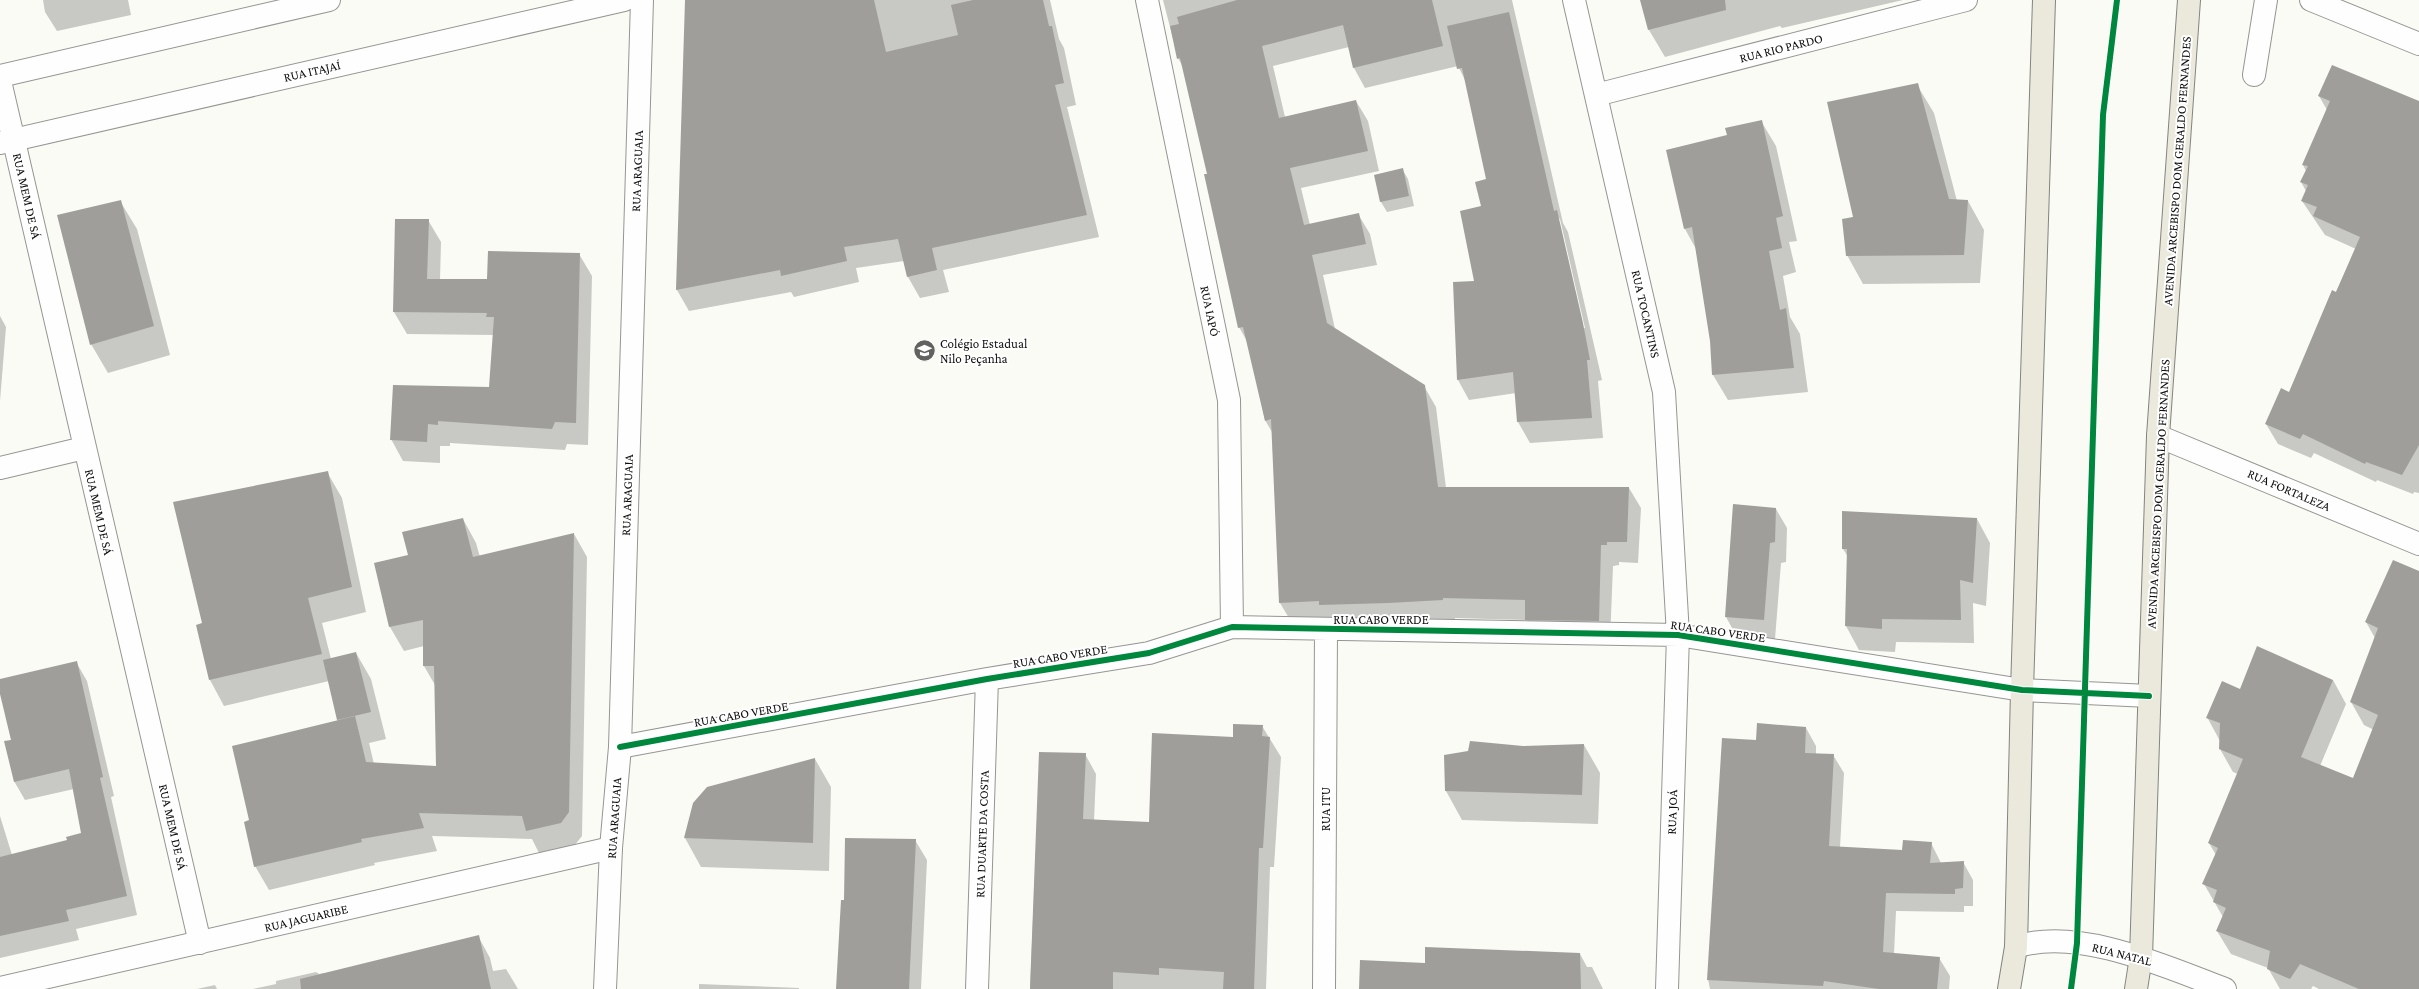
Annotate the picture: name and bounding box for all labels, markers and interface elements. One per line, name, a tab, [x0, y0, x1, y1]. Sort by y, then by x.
street label: RUA RIO PARDO	[1738, 30, 1825, 66]
street label: AVENIDA ARCEBISPO DOM GERALDO FERNANDES	[2160, 36, 2194, 306]
street label: RUA ITAJAÍ	[282, 57, 342, 85]
street label: RUA ARAGUAIA	[628, 129, 646, 212]
street label: RUA MEM DE SÁ	[10, 152, 44, 241]
street label: RUA TOCANTINS	[1629, 269, 1663, 359]
street label: RUA IAPÓ	[1197, 284, 1223, 338]
place label: Colégio Estadual Nilo Peçanha	[940, 336, 1028, 366]
school or university icon: Colégio Estadual Nilo Peçanha	[911, 337, 937, 363]
street label: AVENIDA ARCEBISPO DOM GERALDO FERNANDES	[2143, 359, 2173, 629]
street label: RUA ARAGUAIA	[618, 453, 636, 536]
street label: RUA FORTALEZA	[2245, 466, 2333, 514]
street label: RUA MEM DE SÁ	[82, 468, 116, 557]
street label: RUA CABO VERDE	[1333, 612, 1429, 627]
street label: RUA CABO VERDE	[1670, 617, 1766, 645]
street label: RUA CABO VERDE	[1012, 641, 1108, 671]
street label: RUA CABO VERDE	[693, 698, 789, 730]
street label: RUA DUARTE DA COSTA	[972, 769, 992, 898]
street label: RUA ARAGUAIA	[604, 776, 624, 859]
street label: RUA MEM DE SÁ	[156, 783, 190, 872]
street label: RUA ITU	[1318, 787, 1333, 831]
street label: RUA JOÁ	[1664, 789, 1680, 835]
street label: RUA JAGUARIBE	[263, 901, 349, 935]
street label: RUA NATAL	[2091, 939, 2154, 969]

